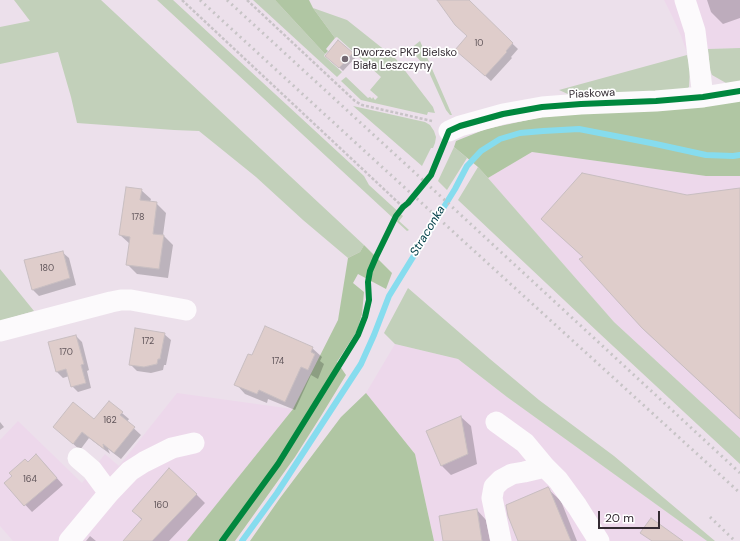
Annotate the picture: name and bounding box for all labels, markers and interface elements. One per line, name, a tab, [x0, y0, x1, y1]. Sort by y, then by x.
house number: 10	[475, 39, 483, 49]
place label: Dworzec PKP Bielsko Biała Leszczyny	[353, 46, 457, 72]
marker: Dworzec PKP Bielsko Biała Leszczyny	[340, 54, 350, 64]
street label: Piaskowa	[569, 86, 615, 102]
water label: Straconka	[407, 203, 449, 259]
house number: 178	[132, 213, 144, 223]
house number: 180	[40, 264, 54, 274]
house number: 172	[142, 337, 154, 347]
house number: 170	[59, 348, 73, 358]
house number: 174	[272, 357, 284, 367]
house number: 162	[103, 416, 117, 426]
house number: 164	[23, 475, 37, 485]
house number: 160	[154, 501, 168, 511]
scale bar	[600, 503, 662, 529]
text: 20 m	[605, 510, 634, 526]

